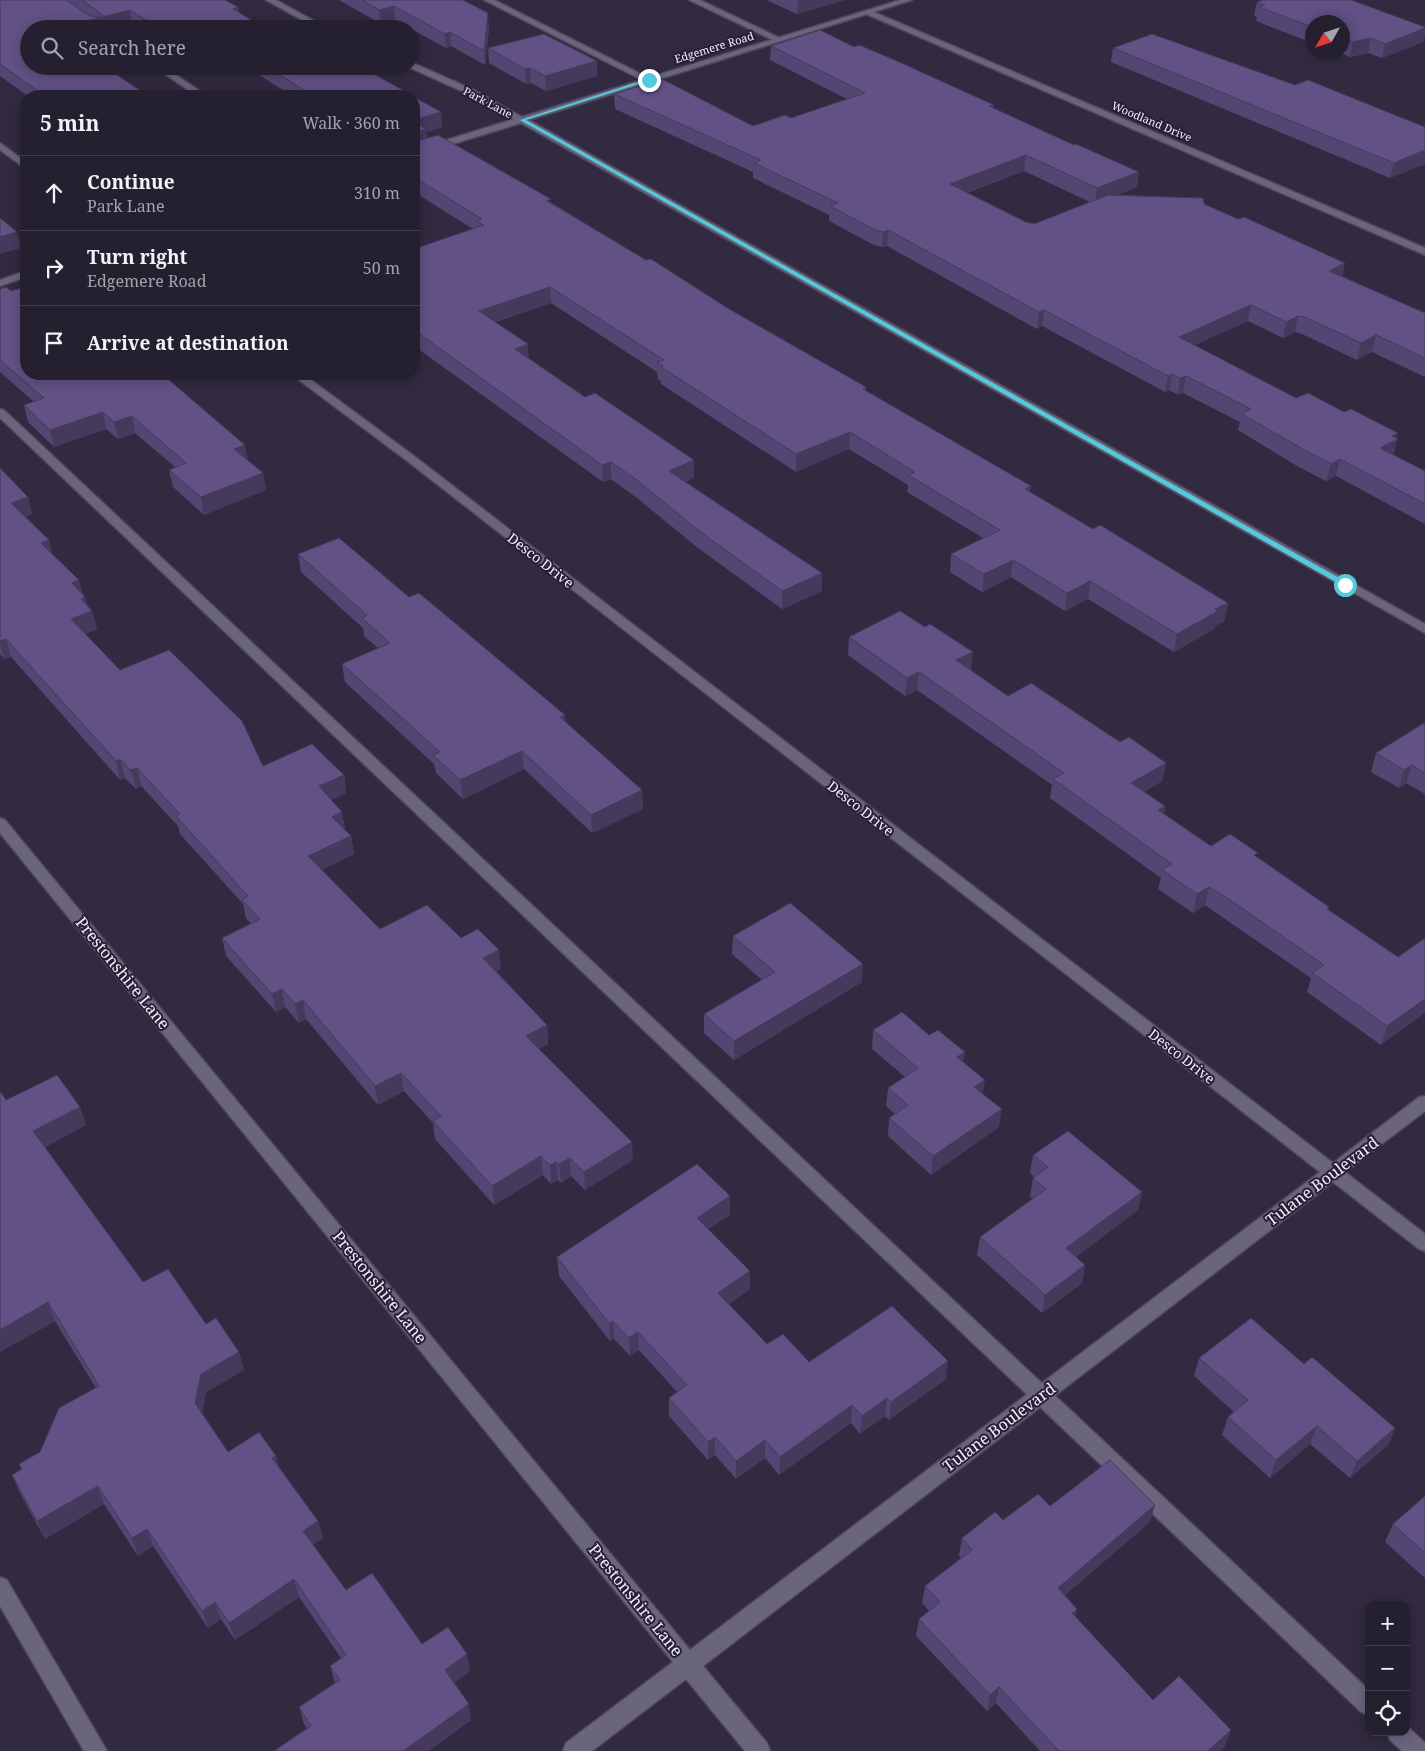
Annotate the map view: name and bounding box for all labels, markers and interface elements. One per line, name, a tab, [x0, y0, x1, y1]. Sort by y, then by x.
north arrow	[1305, 15, 1350, 60]
search box	[20, 20, 420, 75]
street label: Edgemere Road	[673, 28, 756, 66]
icon: search	[38, 34, 66, 62]
text: Search here	[78, 35, 186, 61]
route end	[638, 69, 661, 92]
street label: Park Lane	[461, 83, 515, 121]
street label: Woodland Drive	[1110, 97, 1194, 145]
text: 5 min	[40, 109, 99, 137]
text: Walk · 360 m	[303, 112, 400, 134]
text: Continue	[87, 169, 175, 195]
icon: ahead	[40, 179, 68, 207]
text: 310 m	[354, 182, 400, 204]
text: Park Lane	[87, 195, 165, 217]
text: Turn right	[87, 244, 187, 270]
icon: right	[40, 254, 68, 282]
text: 50 m	[363, 257, 400, 279]
text: Edgemere Road	[87, 270, 206, 292]
icon: arrive	[40, 329, 68, 357]
text: Arrive at destination	[87, 330, 289, 356]
street label: Desco Drive	[504, 528, 578, 592]
route start	[1334, 574, 1357, 597]
street label: Desco Drive	[824, 776, 898, 840]
street label: Prestonshire Lane	[71, 912, 175, 1034]
street label: Desco Drive	[1145, 1024, 1219, 1088]
street label: Tulane Boulevard	[1261, 1131, 1383, 1231]
street label: Prestonshire Lane	[328, 1226, 432, 1348]
street label: Tulane Boulevard	[938, 1377, 1060, 1477]
street label: Prestonshire Lane	[584, 1539, 688, 1661]
map controls	[1365, 1601, 1410, 1736]
button: +	[1365, 1601, 1410, 1646]
button: −	[1365, 1646, 1410, 1691]
button: locate	[1365, 1691, 1410, 1736]

